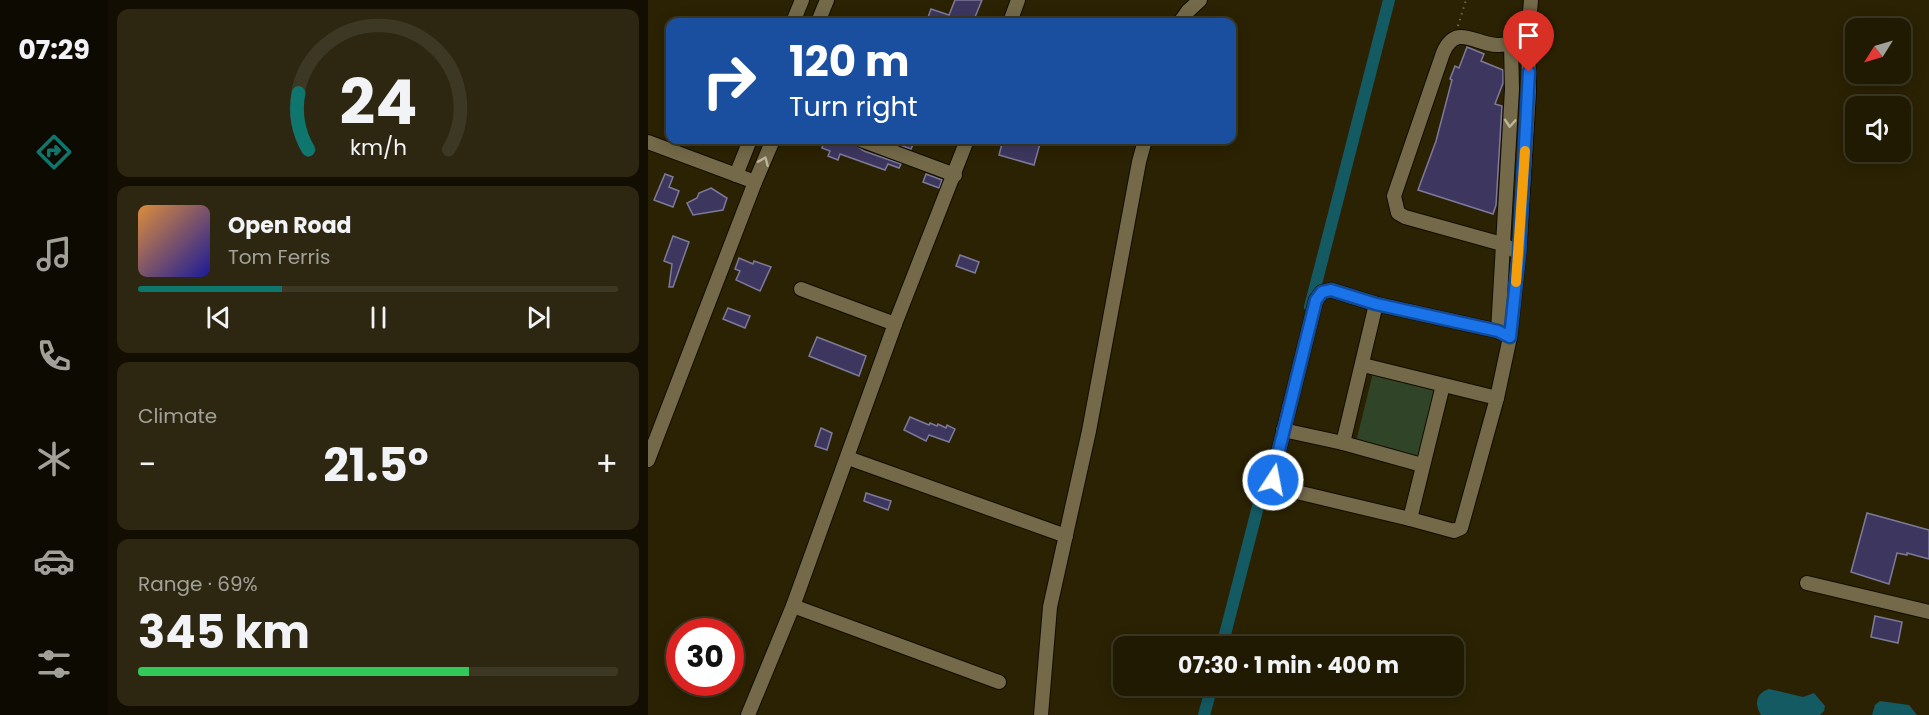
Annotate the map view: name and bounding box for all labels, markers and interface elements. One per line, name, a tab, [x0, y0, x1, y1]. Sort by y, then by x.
pin	[1503, 10, 1554, 72]
north arrow	[1845, 18, 1911, 84]
map controls	[1845, 18, 1911, 162]
icon: arrive	[1512, 19, 1545, 52]
text: 07:29	[18, 31, 90, 68]
text: 120 m	[789, 32, 910, 91]
icon: right	[690, 42, 768, 120]
text: 24	[339, 58, 417, 146]
text: Turn right	[789, 88, 918, 125]
button: sound	[1845, 96, 1911, 162]
one-way arrow	[1504, 119, 1517, 128]
icon: directions	[33, 131, 75, 173]
text: km/h	[349, 132, 407, 163]
one-way arrow	[757, 156, 769, 167]
text: Open Road	[228, 210, 352, 241]
icon: music	[33, 233, 75, 275]
text: Tom Ferris	[228, 243, 330, 271]
icon: previous	[202, 301, 235, 334]
icon: pause	[362, 301, 395, 334]
icon: next	[522, 301, 555, 334]
icon: phone	[33, 335, 75, 377]
text: Climate	[138, 402, 217, 430]
text: 21.5°	[323, 434, 429, 497]
icon: climate	[33, 438, 75, 480]
text: −	[138, 441, 156, 488]
text: +	[595, 441, 618, 488]
position arrow	[1241, 448, 1305, 512]
icon: car	[33, 540, 75, 582]
text: Range · 69%	[138, 570, 258, 598]
text: 345 km	[138, 601, 310, 664]
speed limit sign: 30	[666, 618, 744, 696]
icon: filters	[33, 643, 75, 685]
text: 07:30 · 1 min · 400 m	[1178, 650, 1399, 681]

